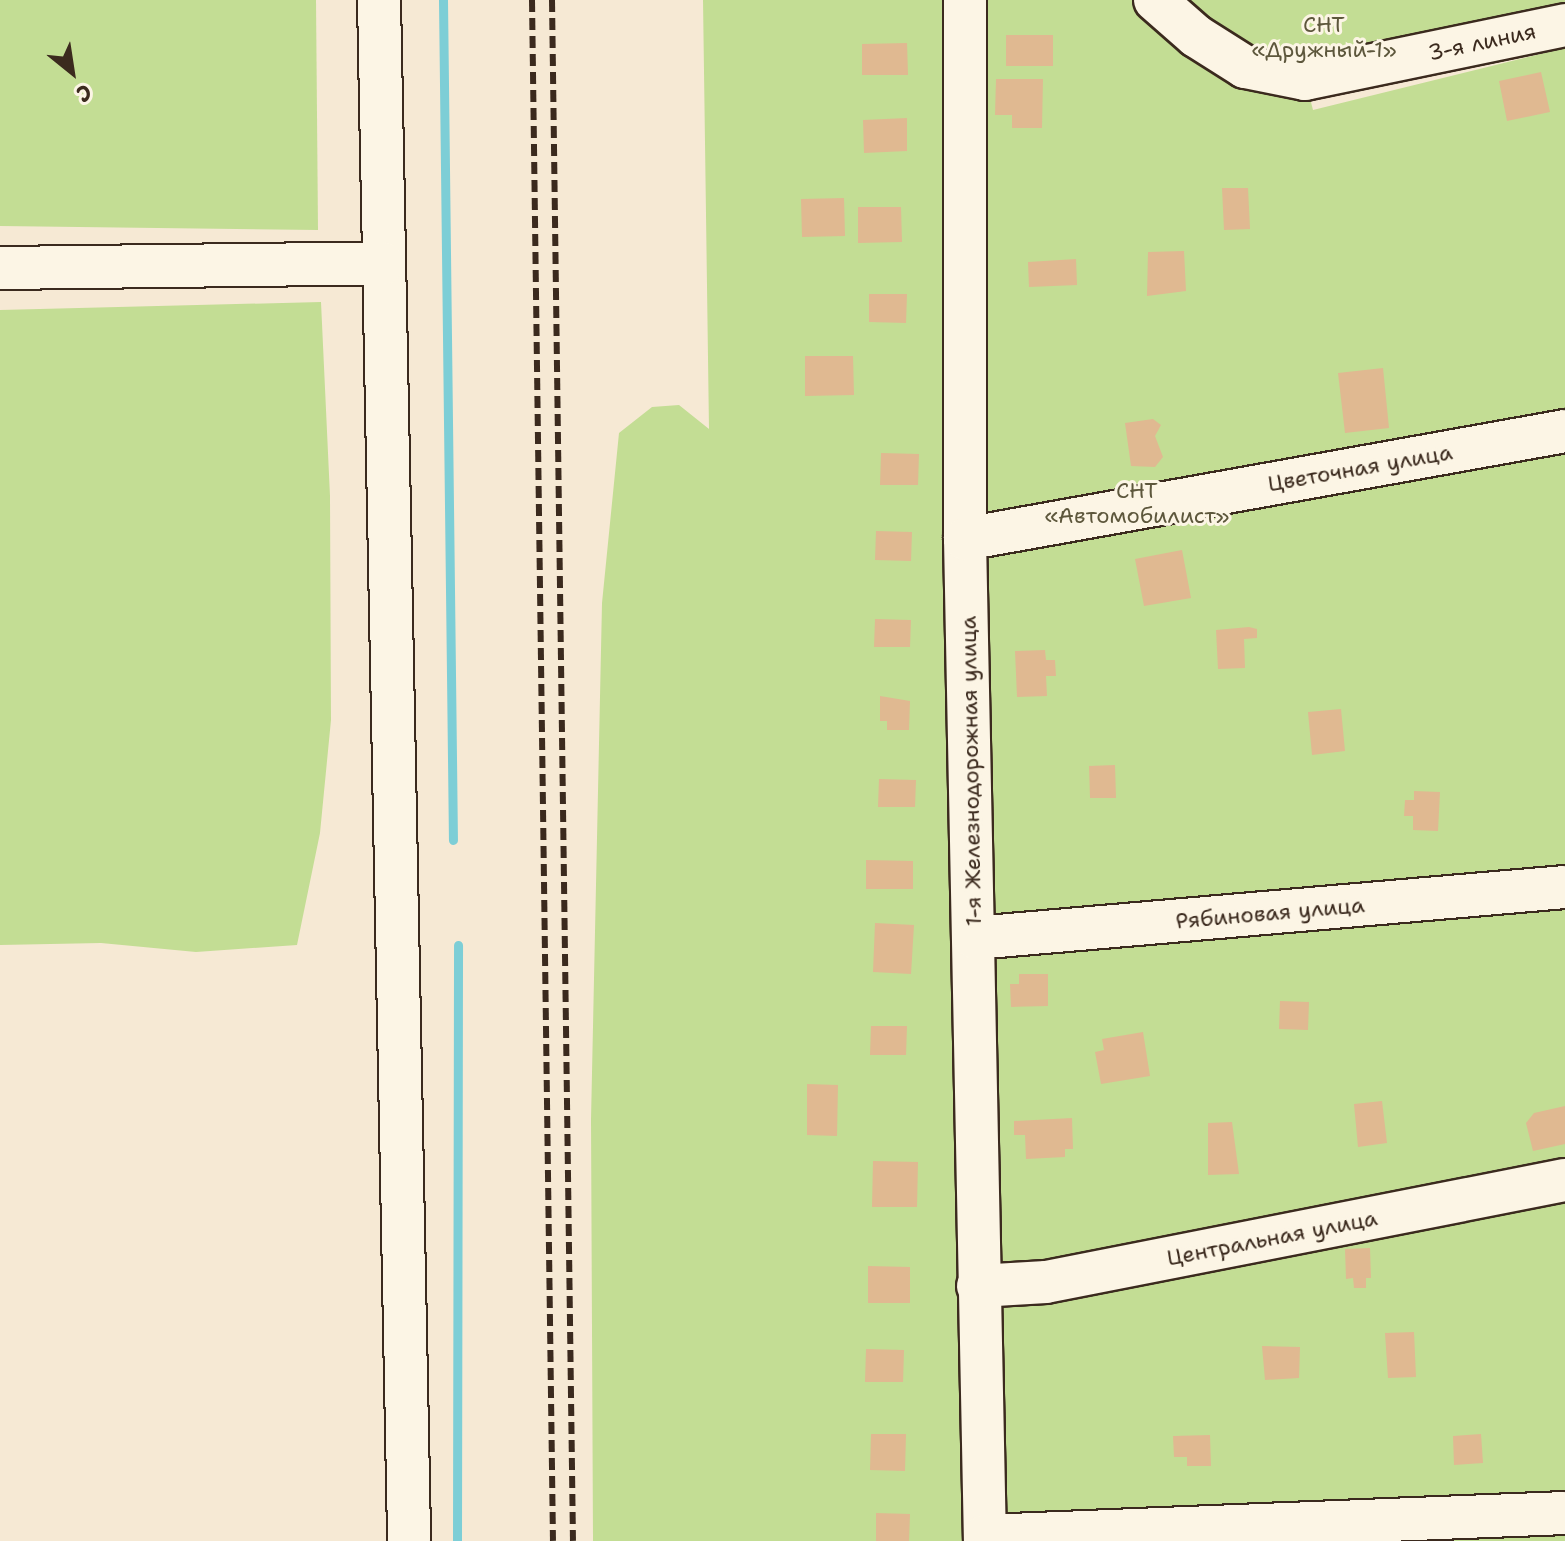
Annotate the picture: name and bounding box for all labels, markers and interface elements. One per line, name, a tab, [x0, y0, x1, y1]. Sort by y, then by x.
park label: СНТ «Дружный-1»	[1251, 11, 1397, 62]
street label: 3-я линия	[1426, 18, 1538, 66]
north arrow	[32, 32, 112, 112]
text: С	[71, 77, 97, 109]
street label: Цветочная улица	[1266, 439, 1454, 497]
park label: СНТ «Автомобилист»	[1044, 477, 1230, 528]
street label: 1-я Железнодорожная улица	[955, 616, 987, 926]
street label: Рябиновая улица	[1174, 892, 1366, 934]
street label: Центральная улица	[1164, 1205, 1380, 1271]

